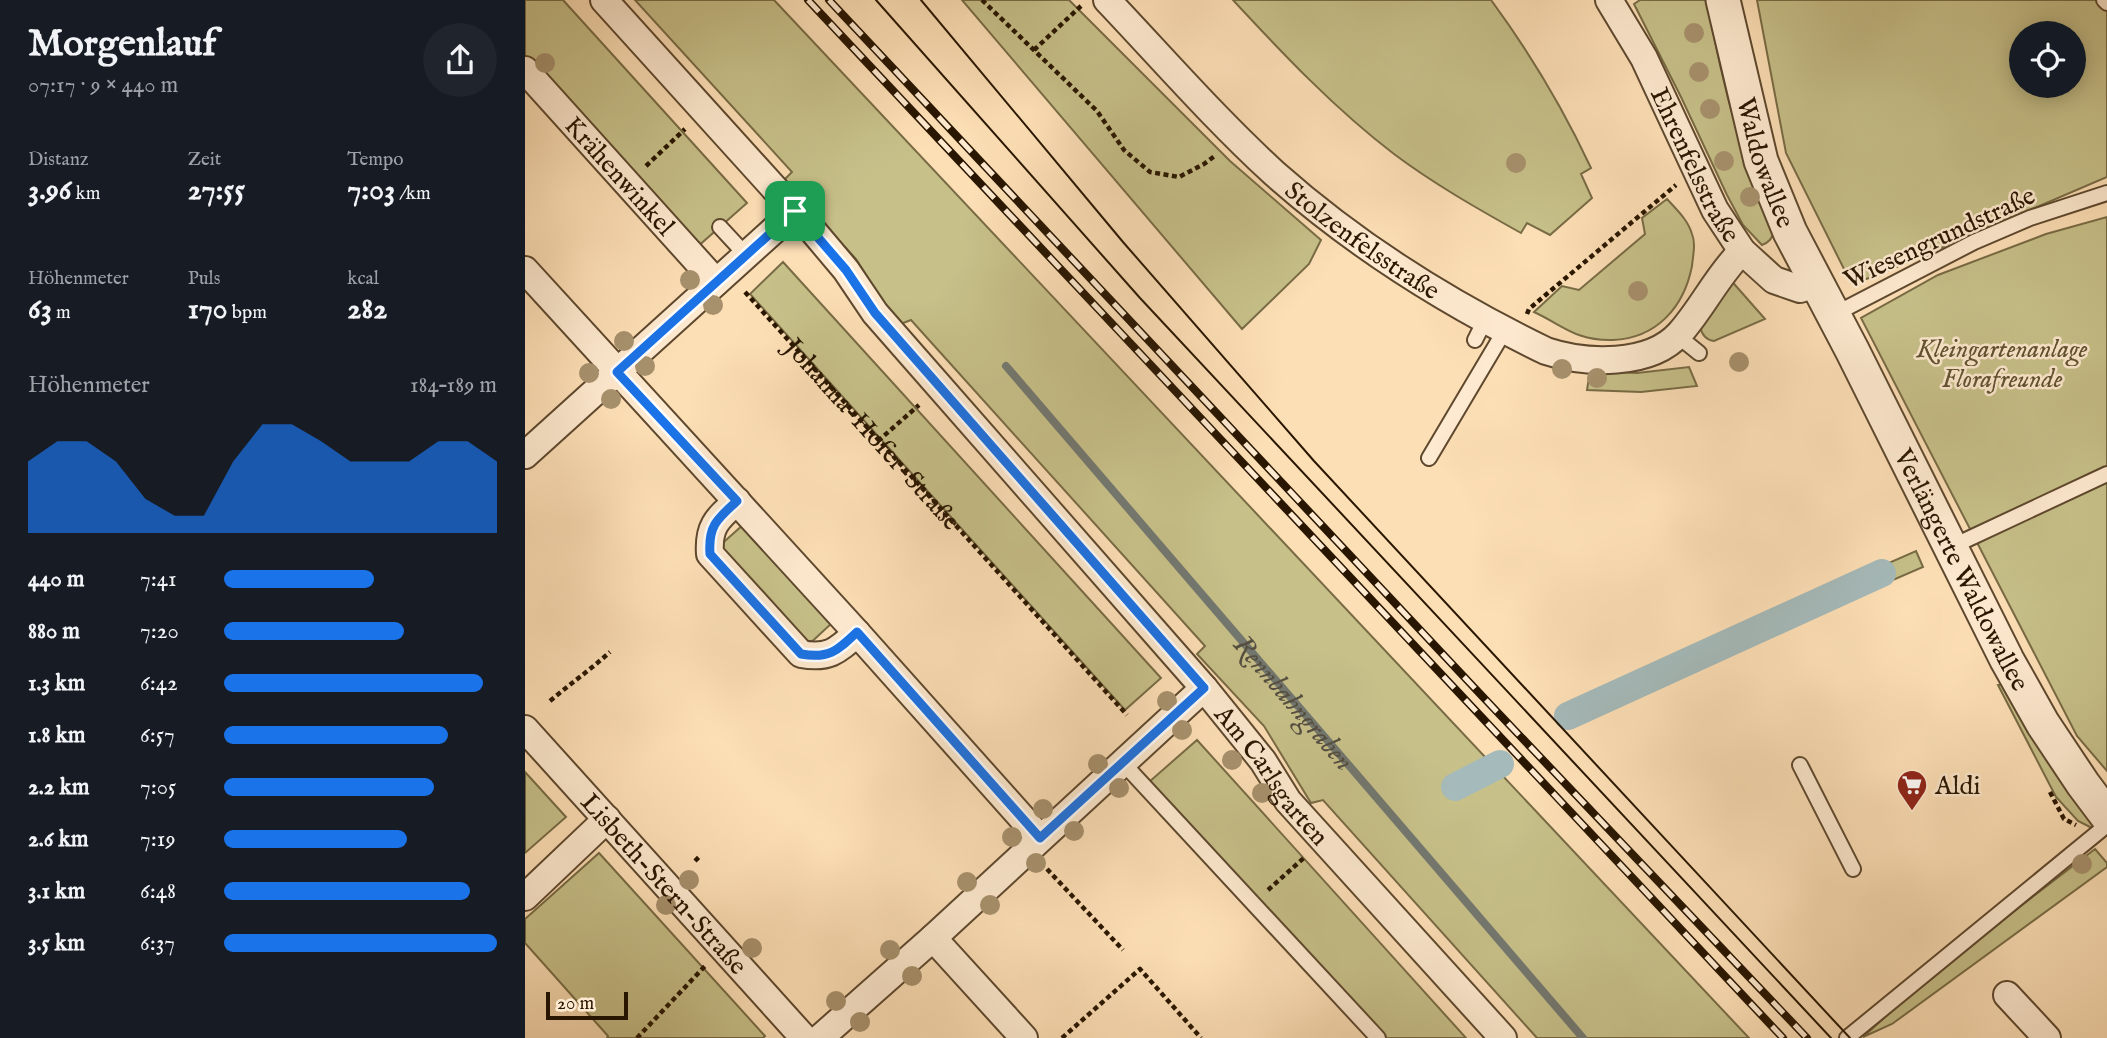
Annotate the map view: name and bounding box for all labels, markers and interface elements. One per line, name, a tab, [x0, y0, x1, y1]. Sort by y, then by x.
text: Morgenlauf	[28, 21, 216, 69]
map controls	[2009, 21, 2086, 98]
button: locate	[2009, 21, 2086, 98]
button: share	[423, 23, 497, 97]
text: 07:17 · 9 × 440 m	[28, 71, 178, 100]
street label: Ehrenfelsstraße	[1642, 82, 1747, 249]
street label: Waldowallee	[1729, 94, 1801, 233]
street label: Krähenwinkel	[557, 110, 682, 244]
text: Distanz	[28, 148, 89, 172]
text: Zeit	[188, 148, 221, 172]
text: Tempo	[347, 148, 403, 172]
text: 3.96	[28, 172, 71, 210]
text: 27:55	[188, 172, 245, 210]
text: 7:03	[347, 172, 395, 210]
street label: Stolzenfelsstraße	[1278, 175, 1446, 308]
street label: Wiesengrundstraße	[1839, 180, 2041, 297]
pin	[765, 181, 825, 241]
text: km	[71, 182, 100, 206]
text: /km	[395, 182, 431, 206]
icon: arrive	[776, 192, 814, 230]
text: Höhenmeter	[28, 267, 129, 291]
text: Puls	[188, 267, 220, 291]
text: kcal	[347, 267, 379, 291]
text: 63	[28, 291, 52, 329]
text: 170	[188, 291, 228, 329]
text: 282	[347, 291, 387, 329]
text: m	[52, 301, 71, 325]
text: bpm	[228, 301, 267, 325]
street label: Johanna-Hofer-Straße	[775, 330, 967, 538]
park label: Kleingartenanlage Florafreunde	[1916, 333, 2088, 396]
text: Höhenmeter	[28, 371, 150, 400]
text: 184–189 m	[410, 371, 497, 400]
street label: Verlängerte Waldowallee	[1886, 443, 2036, 697]
text: 440 m	[28, 565, 85, 594]
text: 7:41	[140, 565, 177, 594]
text: 880 m	[28, 617, 80, 646]
text: 7:20	[140, 617, 179, 646]
water label: Rennbahngraben	[1225, 629, 1361, 779]
text: 1.3 km	[28, 669, 85, 698]
text: 6:42	[140, 669, 178, 698]
street label: Am Carlsgarten	[1206, 698, 1335, 853]
text: 1.8 km	[28, 721, 86, 750]
text: 6:57	[140, 721, 175, 750]
supermarket icon: Aldi	[1895, 768, 1929, 812]
place label: Aldi	[1934, 770, 1980, 803]
text: 2.2 km	[28, 773, 90, 802]
text: 7:05	[140, 773, 176, 802]
street label: Lisbeth-Stern-Straße	[573, 787, 754, 982]
text: 2.6 km	[28, 825, 89, 854]
text: 7:19	[140, 825, 175, 854]
text: 3.1 km	[28, 877, 85, 906]
text: 6:48	[140, 877, 176, 906]
text: 3.5 km	[28, 929, 85, 958]
text: 6:37	[140, 929, 175, 958]
scale bar	[546, 989, 628, 1021]
text: 20 m	[557, 992, 594, 1016]

